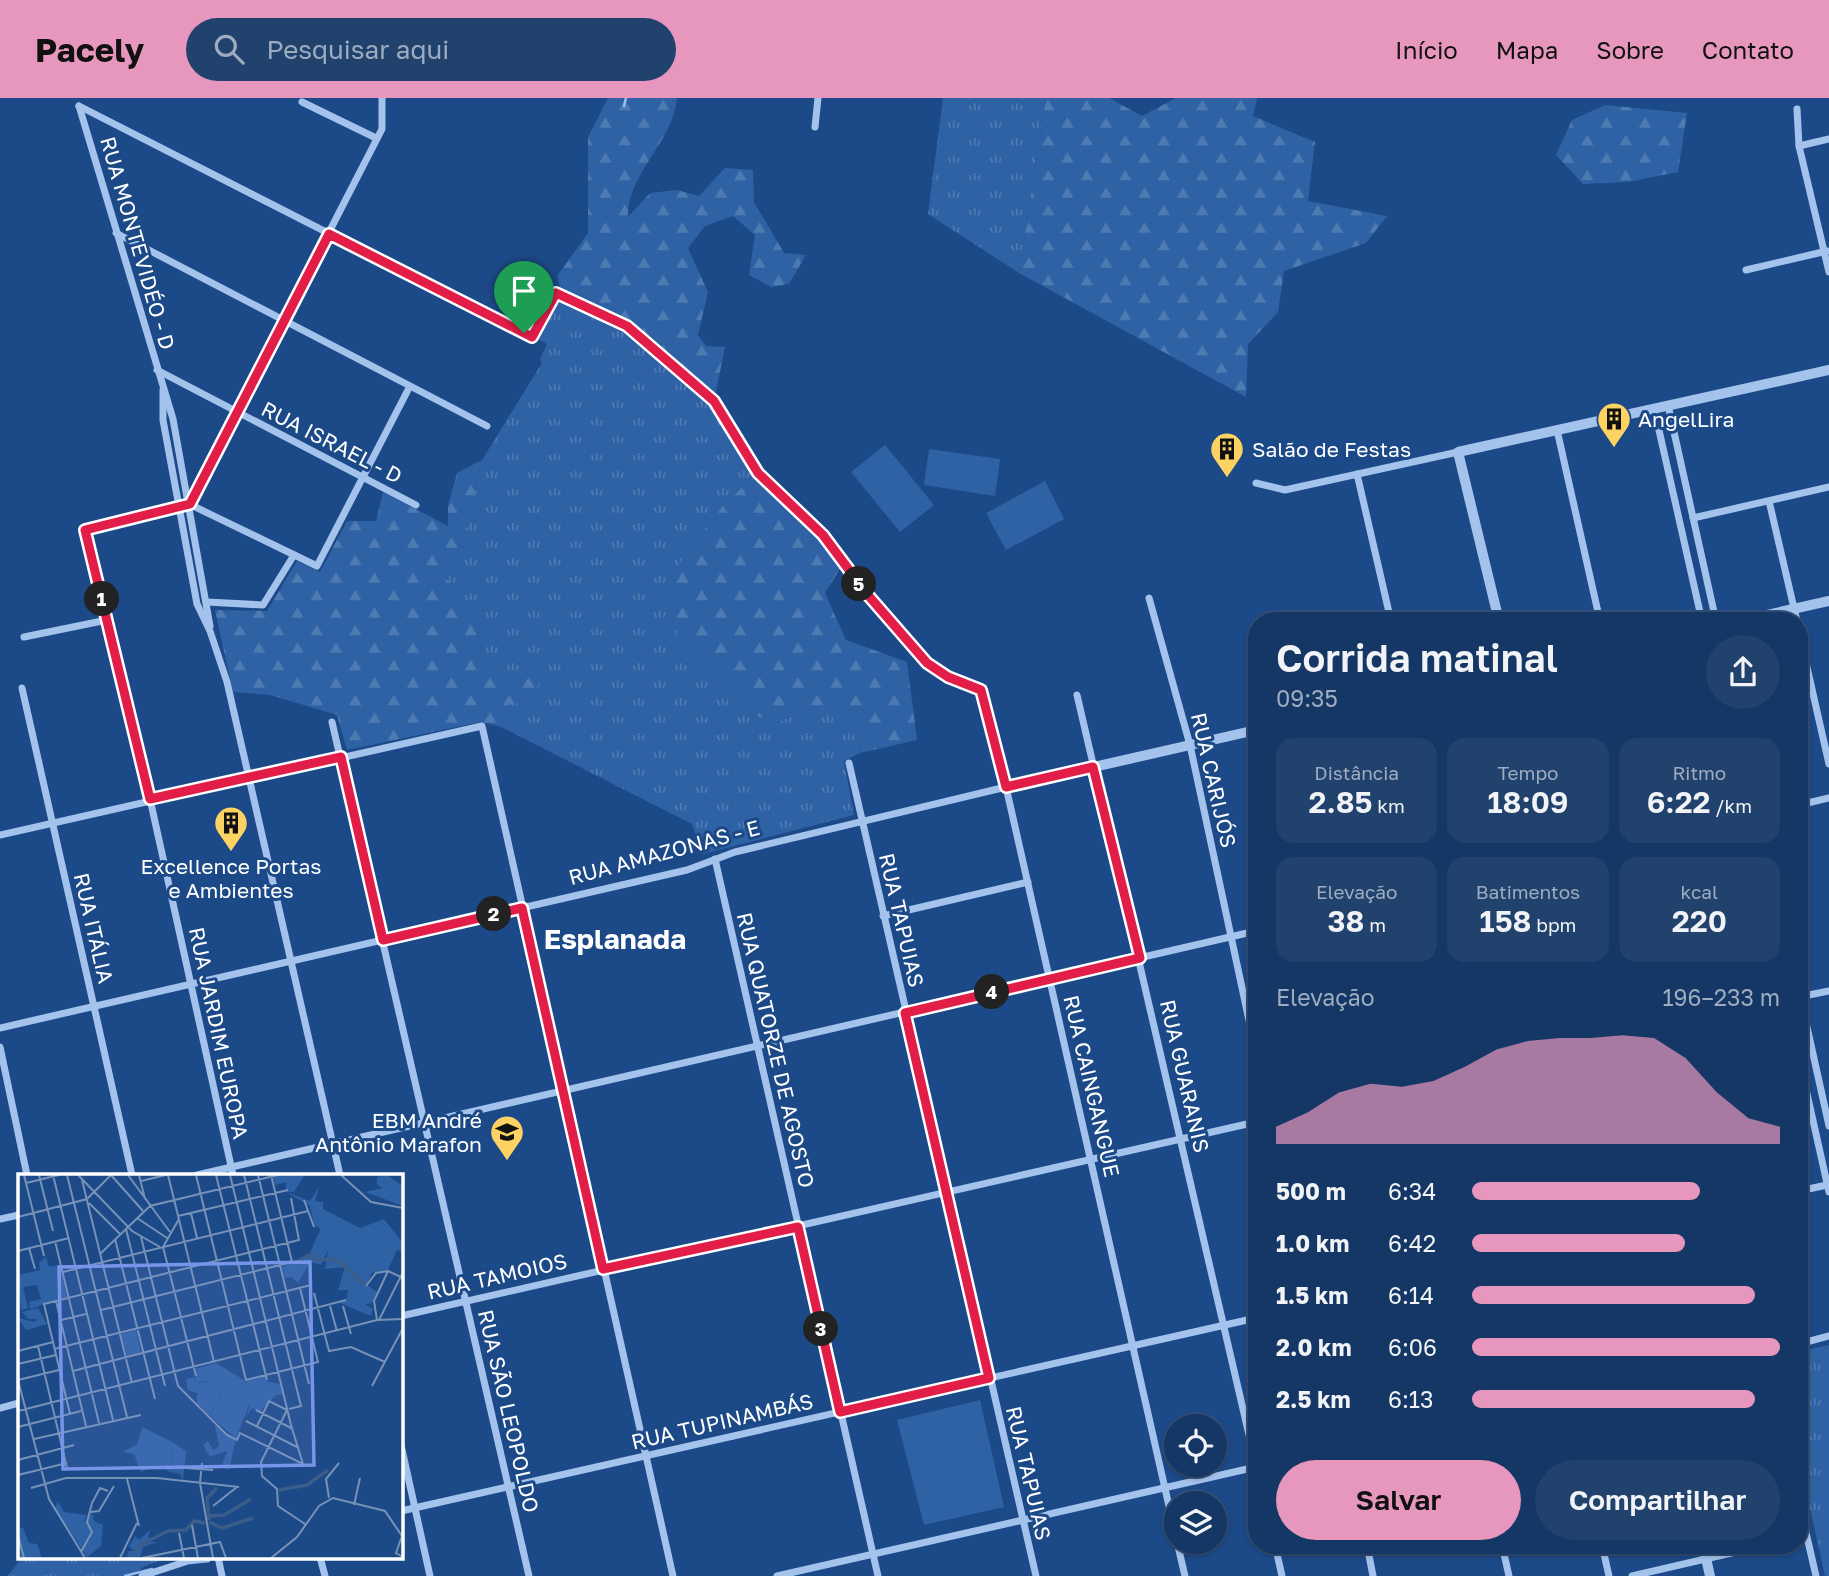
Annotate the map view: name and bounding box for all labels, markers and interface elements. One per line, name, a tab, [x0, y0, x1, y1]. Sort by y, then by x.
search box	[186, 18, 676, 81]
text: Pacely	[35, 30, 144, 69]
icon: search	[210, 30, 248, 68]
text: Pesquisar aqui	[266, 34, 449, 65]
text: Início	[1395, 35, 1458, 64]
text: Mapa	[1496, 35, 1558, 64]
text: Sobre	[1596, 35, 1664, 64]
text: Contato	[1702, 35, 1794, 64]
street label: RUA MONTEVIDÉO - D	[95, 133, 181, 353]
pin	[494, 261, 554, 333]
icon: arrive	[505, 272, 543, 310]
street label: RUA ISRAEL - D	[257, 395, 407, 489]
building icon: AngelLira	[1595, 400, 1633, 449]
place label: AngelLira	[1638, 406, 1734, 432]
building icon: Salão de Festas	[1208, 430, 1246, 479]
place label: Salão de Festas	[1252, 436, 1411, 462]
pin: 5	[842, 566, 876, 602]
text: 5	[853, 572, 864, 595]
pin: 1	[84, 582, 119, 616]
text: 1	[97, 587, 106, 610]
text: Corrida matinal	[1276, 635, 1558, 680]
button: share	[1706, 635, 1780, 709]
text: 09:35	[1276, 684, 1338, 712]
street label: RUA CARIJÓS	[1186, 710, 1242, 850]
text: Distância	[1314, 761, 1399, 784]
text: Tempo	[1497, 761, 1558, 784]
text: Ritmo	[1672, 761, 1726, 784]
text: 2.85	[1308, 784, 1373, 820]
text: 18:09	[1487, 784, 1569, 820]
text: 6:22	[1647, 784, 1711, 820]
text: km	[1373, 794, 1405, 817]
text: /km	[1711, 794, 1752, 817]
building icon: Excellence Portas e Ambientes	[212, 804, 250, 853]
street label: RUA AMAZONAS - E	[566, 814, 762, 890]
street label: RUA TAPUIAS	[874, 851, 930, 989]
place label: Excellence Portas e Ambientes	[141, 853, 321, 903]
street label: RUA ITÁLIA	[69, 870, 119, 986]
text: Elevação	[1316, 880, 1397, 903]
text: Batimentos	[1476, 880, 1580, 903]
text: kcal	[1681, 880, 1718, 903]
pin: 2	[476, 896, 512, 932]
text: 2	[488, 902, 499, 925]
text: 38	[1327, 903, 1364, 939]
text: 158	[1480, 903, 1532, 939]
text: 220	[1672, 903, 1727, 939]
street label: RUA QUATORZE DE AGOSTO	[732, 910, 820, 1190]
text: m	[1364, 913, 1386, 936]
text: bpm	[1532, 913, 1576, 936]
district label: Esplanada	[544, 922, 686, 955]
street label: RUA JARDIM EUROPA	[184, 925, 254, 1141]
pin: 4	[974, 974, 1010, 1010]
text: 4	[986, 980, 997, 1003]
text: Elevação	[1276, 983, 1375, 1011]
text: 196–233 m	[1662, 983, 1780, 1011]
street label: RUA CAINGANGUE	[1058, 992, 1126, 1180]
street label: RUA GUARANIS	[1155, 997, 1215, 1155]
place label: EBM André Antônio Marafon	[315, 1107, 482, 1157]
school or university icon: EBM André Antônio Marafon	[488, 1113, 526, 1162]
inset map	[18, 1174, 402, 1558]
text: 500 m	[1276, 1177, 1346, 1205]
text: 6:34	[1388, 1177, 1436, 1205]
text: 1.0 km	[1276, 1229, 1349, 1257]
text: 6:42	[1388, 1229, 1436, 1257]
street label: RUA TAMOIOS	[425, 1247, 569, 1305]
text: 1.5 km	[1276, 1281, 1348, 1309]
text: 6:14	[1388, 1281, 1434, 1309]
street label: RUA SÃO LEOPOLDO	[473, 1307, 545, 1515]
pin: 3	[804, 1312, 838, 1346]
text: 3	[815, 1317, 826, 1340]
text: 2.0 km	[1276, 1333, 1352, 1361]
text: 6:06	[1388, 1333, 1437, 1361]
text: 2.5 km	[1276, 1385, 1351, 1413]
text: 6:13	[1388, 1385, 1433, 1413]
street label: RUA TUPINAMBÁS	[629, 1387, 815, 1455]
street label: RUA TAPUIAS	[1001, 1404, 1057, 1542]
map controls	[1164, 1414, 1227, 1554]
button: locate	[1164, 1414, 1227, 1477]
button: Salvar	[1276, 1460, 1521, 1540]
button: Compartilhar	[1535, 1460, 1780, 1540]
button: layers	[1164, 1491, 1227, 1554]

